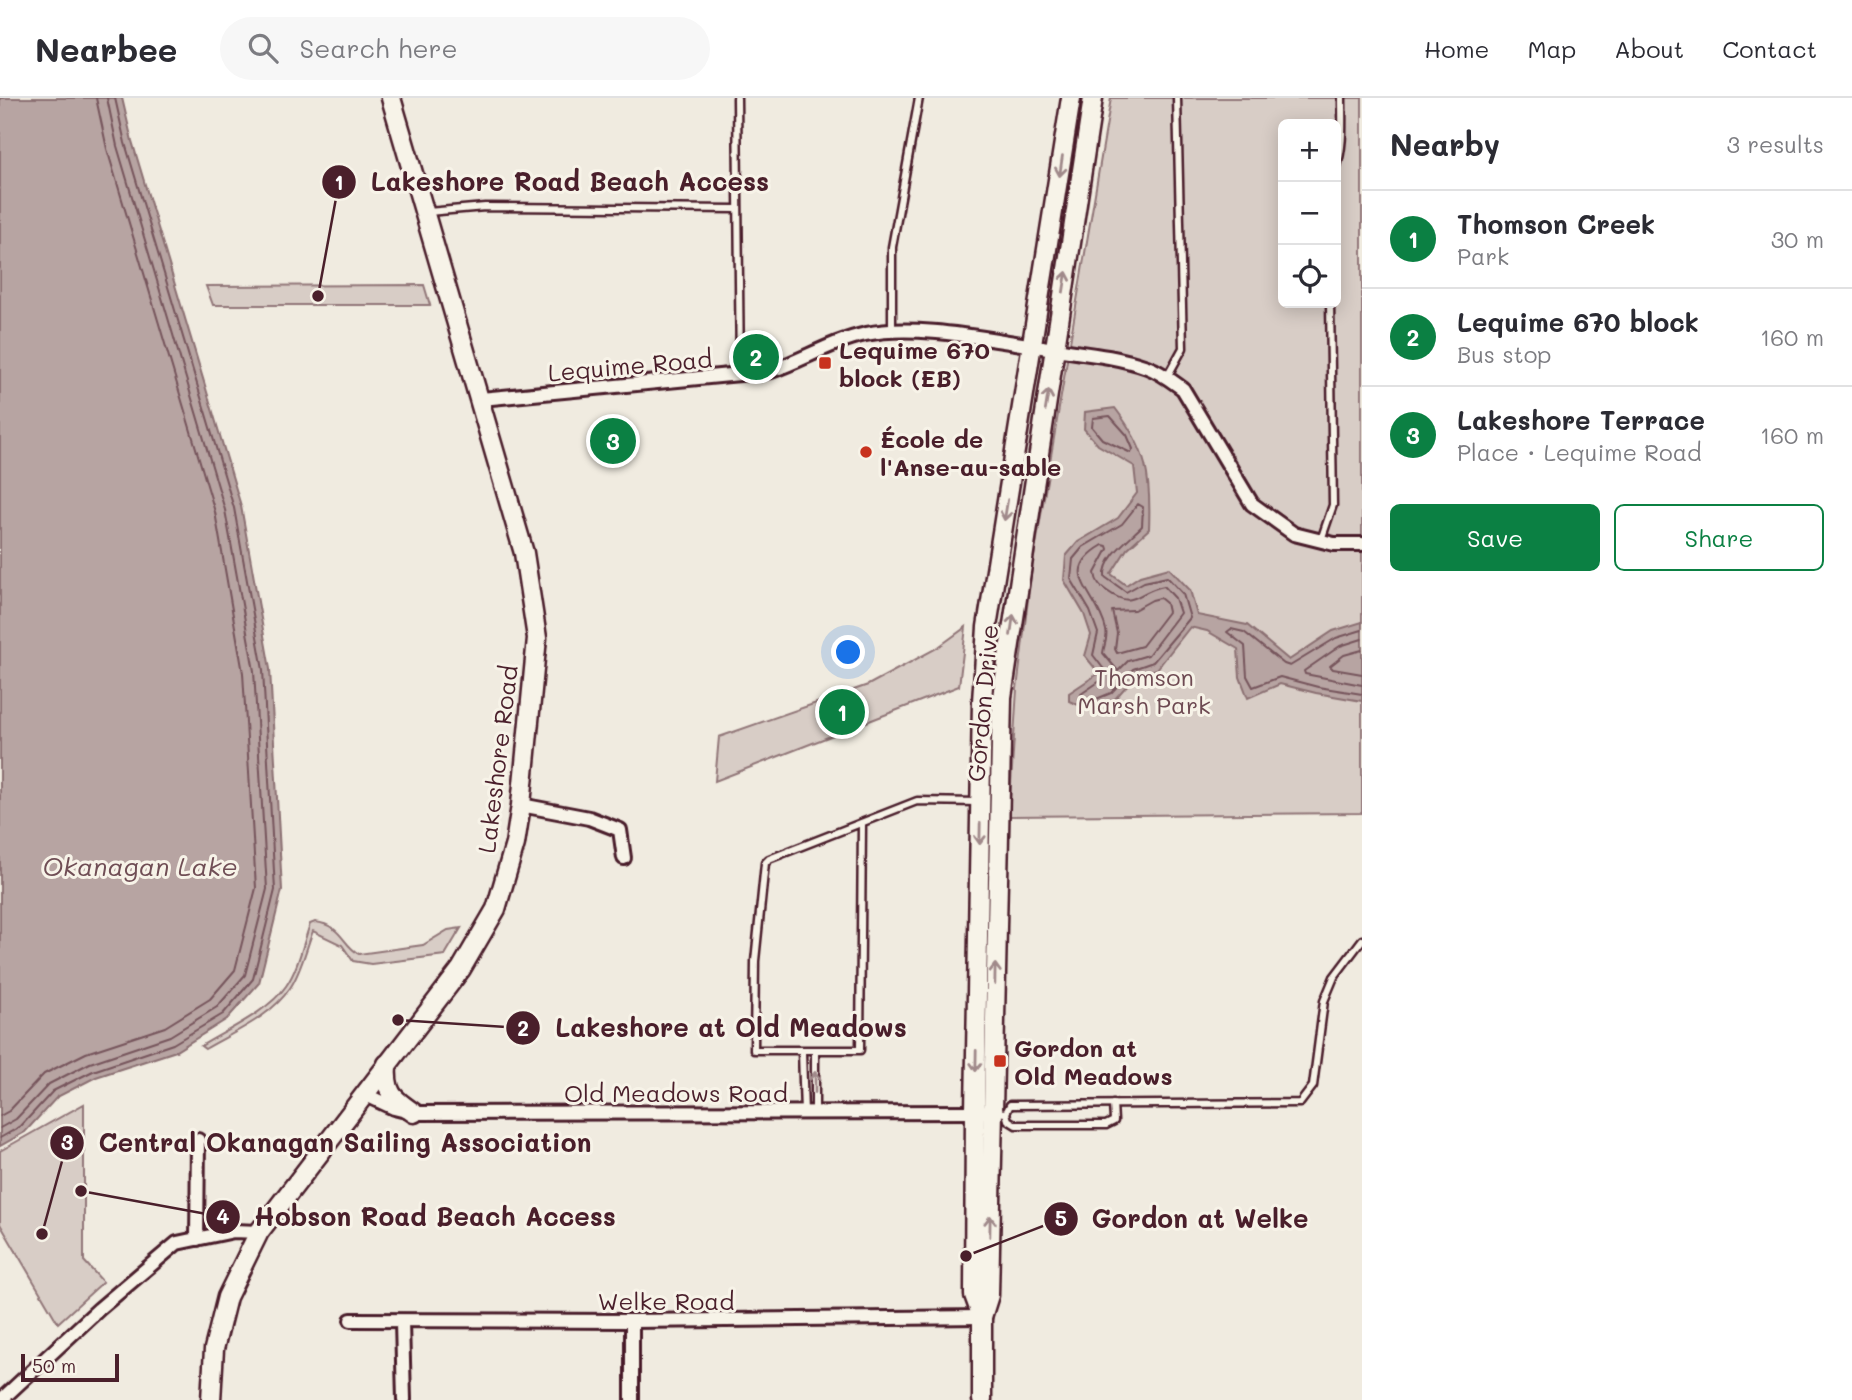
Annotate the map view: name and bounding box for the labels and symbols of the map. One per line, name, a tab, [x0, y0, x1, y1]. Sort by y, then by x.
one-way arrow	[1055, 154, 1068, 176]
callout: Lakeshore Road Beach Access	[322, 159, 783, 206]
text: Lakeshore Road Beach Access	[371, 164, 769, 198]
text: 1	[334, 168, 344, 195]
one-way arrow	[1059, 271, 1072, 294]
pin: 2	[733, 331, 779, 383]
place label: Lequime 670 block (EB)	[839, 334, 990, 393]
street label: Lequime Road	[547, 342, 713, 388]
marker: Lequime 670 block (EB)	[817, 355, 833, 371]
one-way arrow	[1041, 389, 1054, 412]
pin: 3	[590, 415, 636, 467]
place label: École de l'Anse-au-sable	[880, 423, 1061, 482]
marker: École de l'Anse-au-sable	[858, 444, 874, 460]
one-way arrow	[999, 498, 1012, 521]
one-way arrow	[1006, 614, 1019, 636]
street label: Gordon Drive	[960, 623, 1004, 783]
your location	[831, 635, 865, 669]
park label: Thomson Marsh Park	[1077, 661, 1211, 720]
street label: Lakeshore Road	[470, 663, 524, 855]
pin: 1	[819, 686, 865, 738]
one-way arrow	[973, 822, 986, 845]
water label: Okanagan Lake	[43, 849, 237, 883]
one-way arrow	[988, 963, 1002, 986]
callout: Lakeshore at Old Meadows	[506, 1005, 921, 1052]
text: Lakeshore at Old Meadows	[555, 1010, 907, 1044]
text: 2	[517, 1014, 529, 1041]
place label: Gordon at Old Meadows	[1014, 1032, 1173, 1091]
one-way arrow	[969, 1050, 982, 1073]
marker: Gordon at Old Meadows	[992, 1053, 1008, 1069]
one-way arrow	[808, 1071, 822, 1094]
street label: Old Meadows Road	[564, 1077, 788, 1108]
callout: Central Okanagan Sailing Association	[49, 1119, 605, 1166]
text: Central Okanagan Sailing Association	[99, 1125, 591, 1159]
text: 3	[61, 1128, 73, 1155]
callout: Hobson Road Beach Access	[205, 1194, 630, 1241]
callout: Gordon at Welke	[1043, 1195, 1323, 1242]
text: Hobson Road Beach Access	[254, 1199, 616, 1233]
text: Gordon at Welke	[1092, 1201, 1308, 1235]
text: 4	[216, 1202, 230, 1229]
text: 5	[1055, 1204, 1067, 1231]
one-way arrow	[983, 1214, 997, 1237]
street label: Welke Road	[597, 1285, 735, 1316]
scale bar	[21, 1351, 119, 1383]

